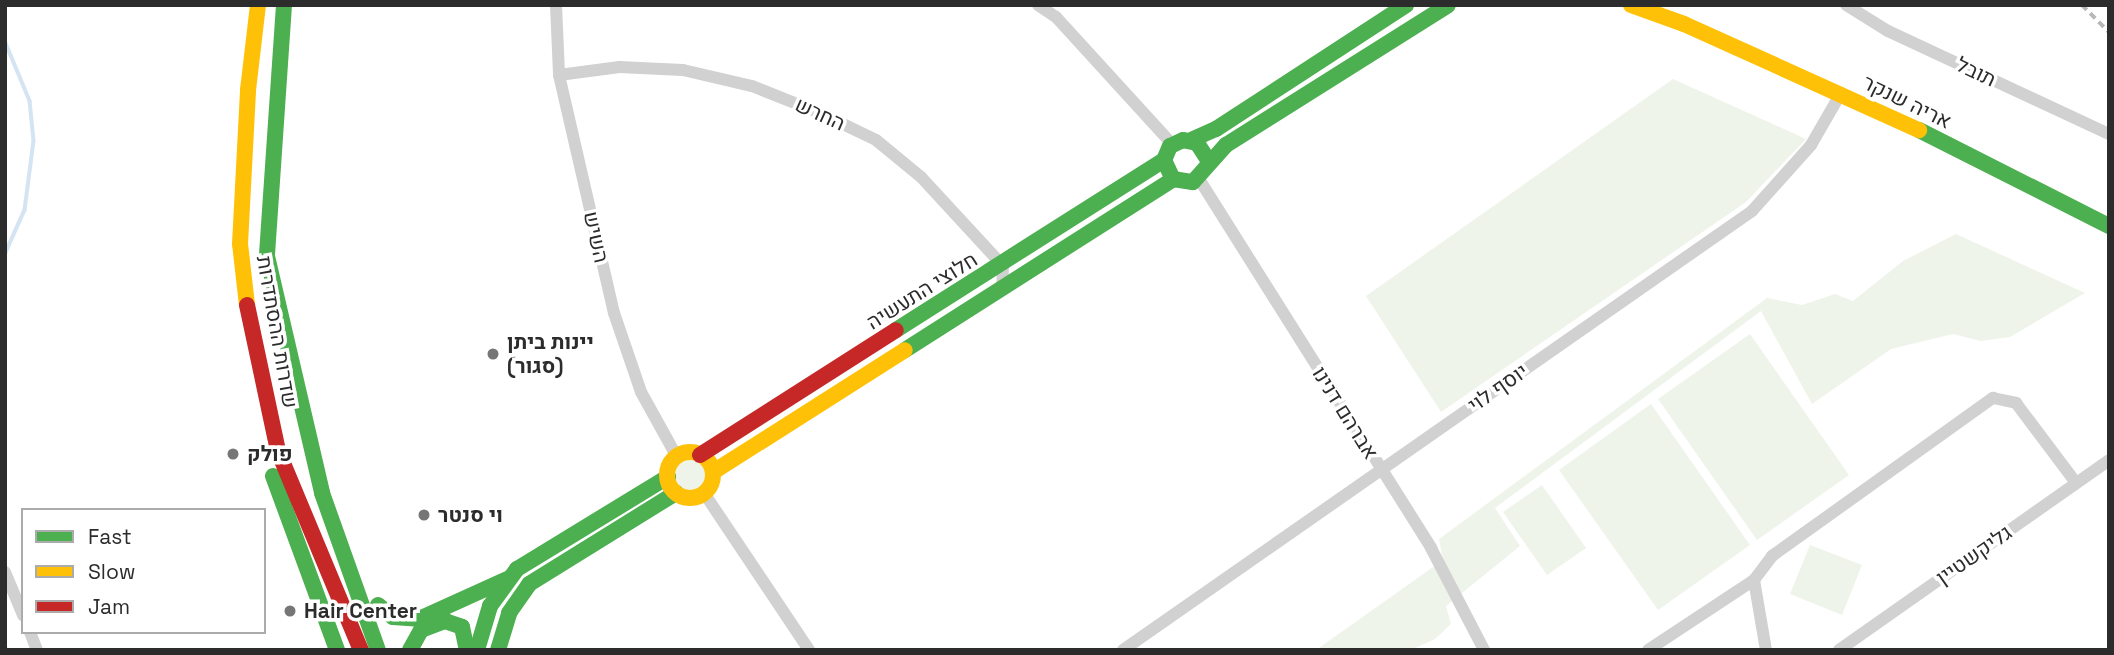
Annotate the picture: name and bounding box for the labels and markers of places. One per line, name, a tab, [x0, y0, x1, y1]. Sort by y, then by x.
place label: יינות ביתן (סגור)	[507, 329, 594, 379]
marker: יינות ביתן (סגור)	[485, 346, 501, 362]
place label: פולק	[247, 441, 293, 467]
marker: פולק	[225, 446, 241, 462]
place label: וי סנטר	[438, 502, 503, 528]
marker: וי סנטר	[416, 507, 432, 523]
place label: Hair Center	[304, 598, 417, 624]
marker: Hair Center	[282, 603, 298, 619]

